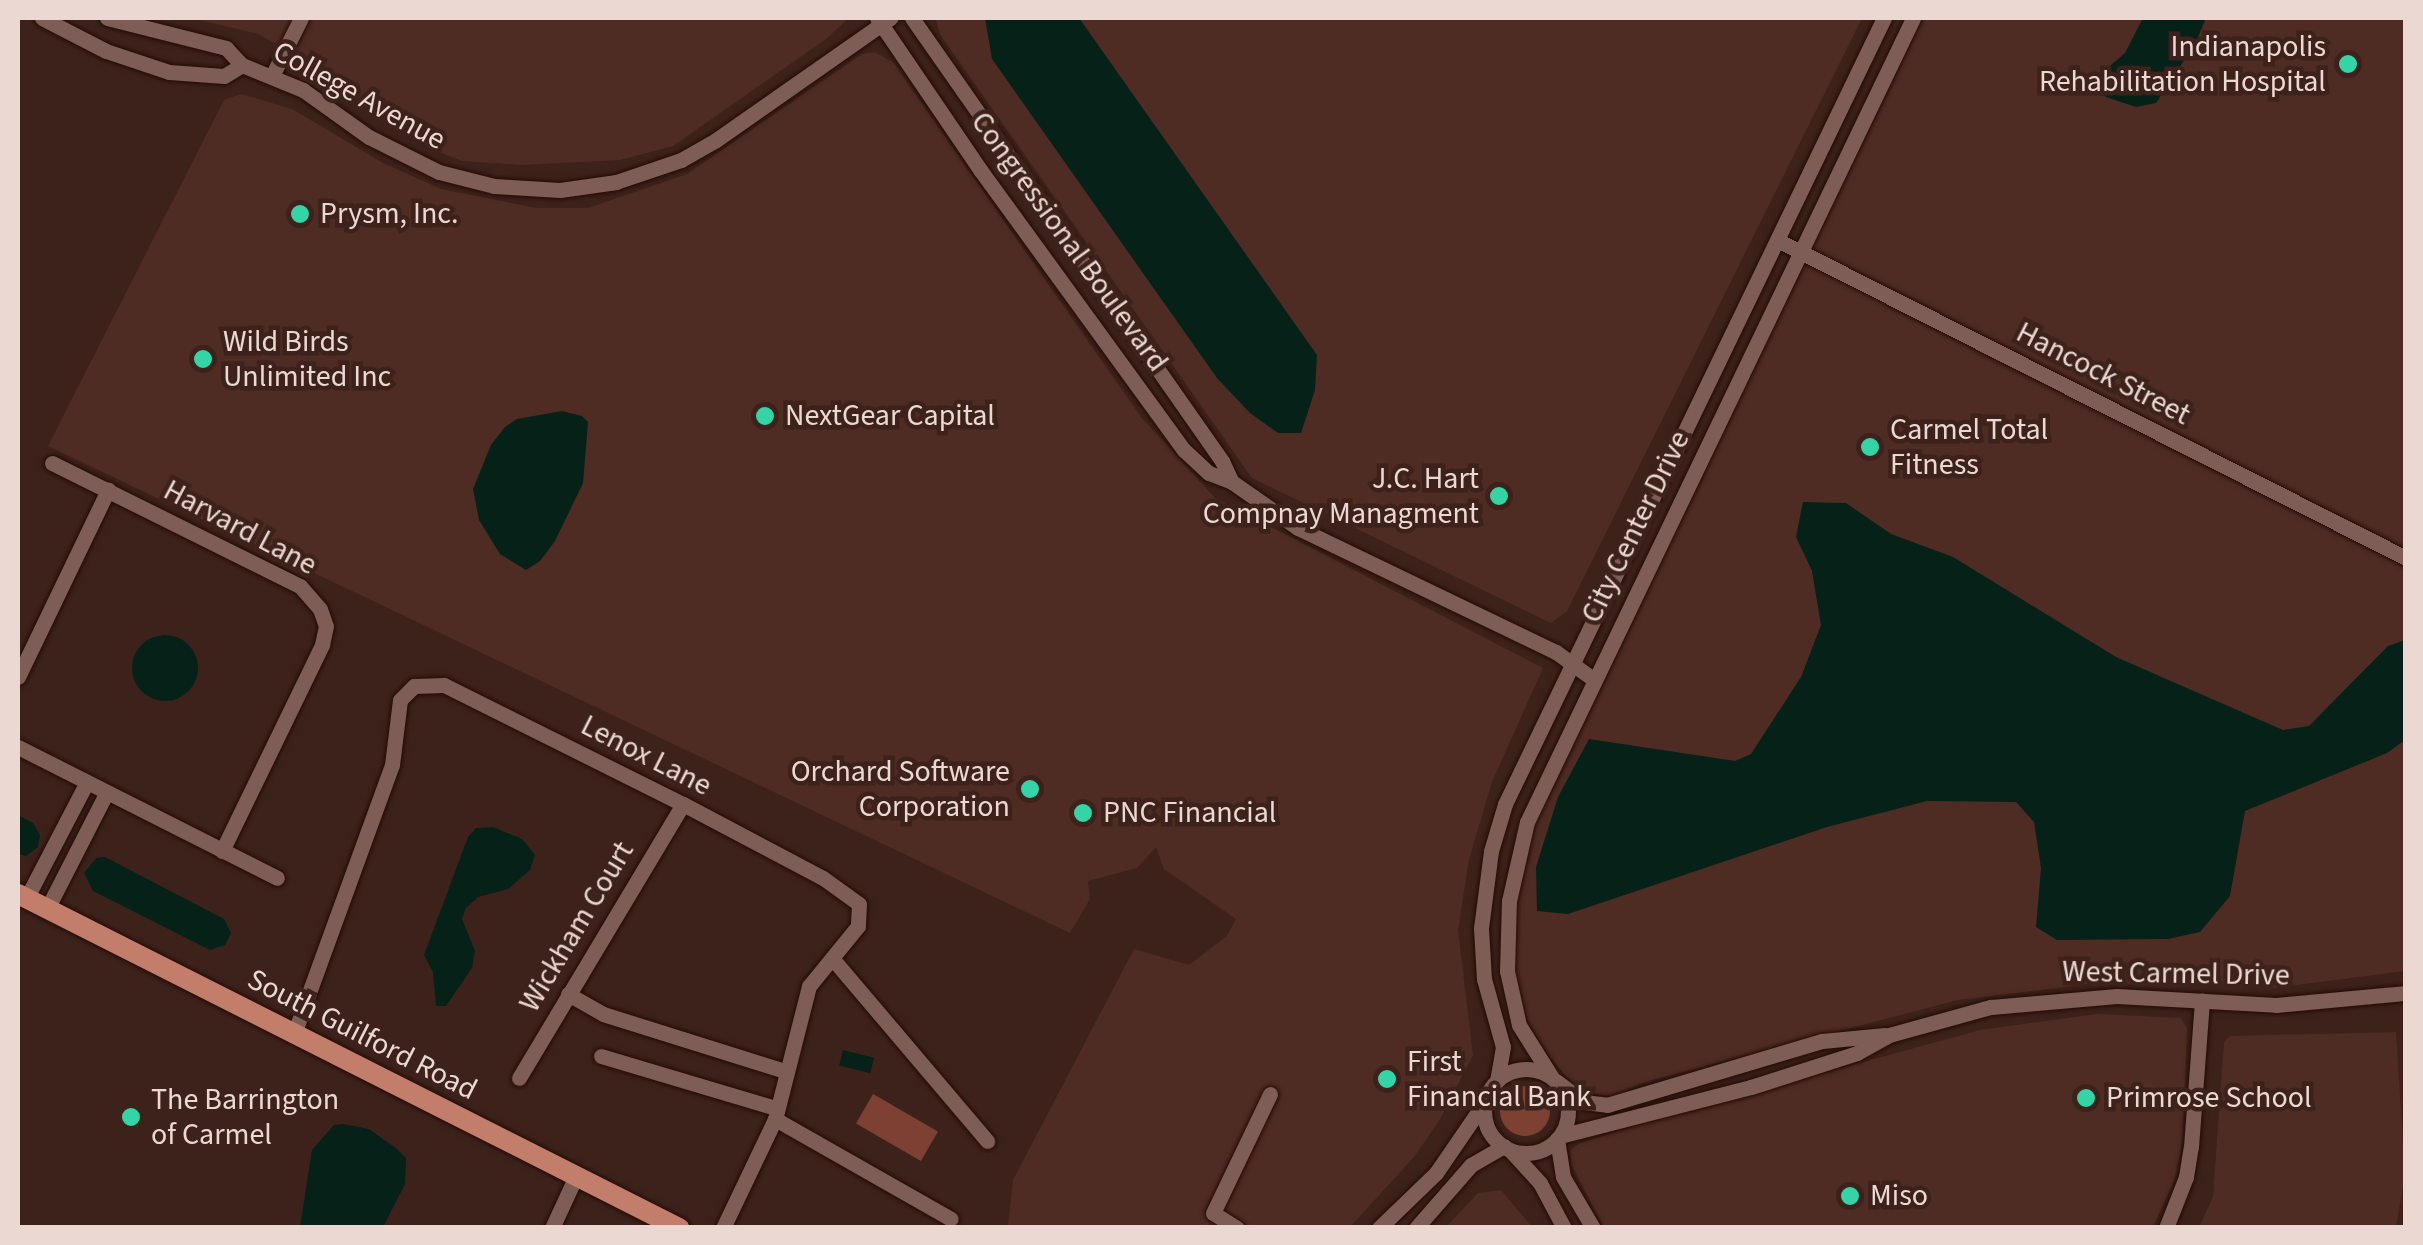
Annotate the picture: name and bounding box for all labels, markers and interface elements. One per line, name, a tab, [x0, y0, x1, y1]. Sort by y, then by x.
place label: Indianapolis Rehabilitation Hospital	[2039, 29, 2326, 100]
street label: College Avenue	[267, 34, 451, 158]
marker: Indianapolis Rehabilitation Hospital	[2335, 51, 2361, 77]
street label: Congressional Boulevard	[963, 105, 1175, 379]
place label: Prysm, Inc.	[320, 196, 459, 232]
marker: Prysm, Inc.	[289, 203, 311, 225]
street label: Hancock Street	[2010, 315, 2196, 433]
place label: Wild Birds Unlimited Inc	[223, 324, 391, 394]
marker: Wild Birds Unlimited Inc	[192, 348, 214, 370]
place label: NextGear Capital	[785, 398, 995, 434]
marker: NextGear Capital	[754, 405, 776, 427]
place label: Carmel Total Fitness	[1890, 412, 2048, 482]
street label: City Center Drive	[1574, 425, 1698, 629]
marker: Carmel Total Fitness	[1859, 436, 1881, 458]
place label: J.C. Hart Compnay Managment	[1203, 461, 1479, 532]
street label: Harvard Lane	[157, 473, 323, 583]
marker: J.C. Hart Compnay Managment	[1488, 485, 1510, 507]
street label: Lenox Lane	[575, 708, 717, 804]
place label: Orchard Software Corporation	[791, 754, 1010, 824]
marker: Orchard Software Corporation	[1019, 778, 1041, 800]
place label: PNC Financial	[1103, 795, 1276, 831]
marker: PNC Financial	[1072, 802, 1094, 824]
street label: Wickham Court	[512, 835, 642, 1019]
street label: West Carmel Drive	[2062, 954, 2290, 994]
street label: South Guilford Road	[241, 962, 483, 1108]
place label: First Financial Bank	[1407, 1044, 1591, 1114]
marker: First Financial Bank	[1376, 1068, 1398, 1090]
place label: Primrose School	[2106, 1080, 2312, 1116]
place label: The Barrington of Carmel	[151, 1082, 339, 1152]
marker: Primrose School	[2075, 1087, 2097, 1109]
marker: The Barrington of Carmel	[120, 1106, 142, 1128]
place label: Miso	[1870, 1178, 1928, 1214]
marker: Miso	[1839, 1185, 1861, 1207]

